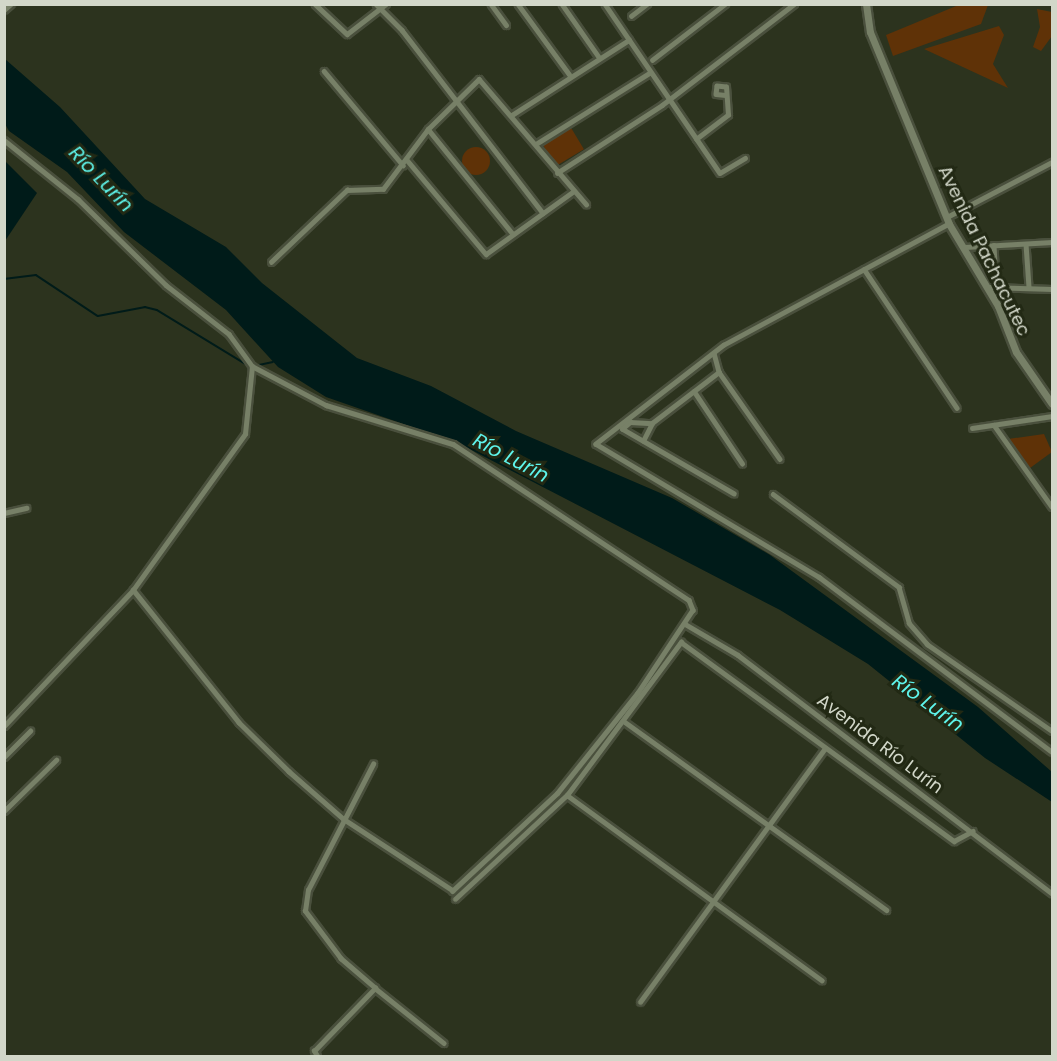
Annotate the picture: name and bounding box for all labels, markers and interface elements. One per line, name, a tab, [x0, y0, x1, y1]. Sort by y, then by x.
water label: Río Lurín	[64, 141, 138, 217]
street label: Avenida Pachacutec	[933, 162, 1035, 340]
water label: Río Lurín	[469, 428, 553, 488]
water label: Río Lurín	[888, 669, 968, 737]
street label: Avenida Río Lurín	[813, 690, 947, 798]

